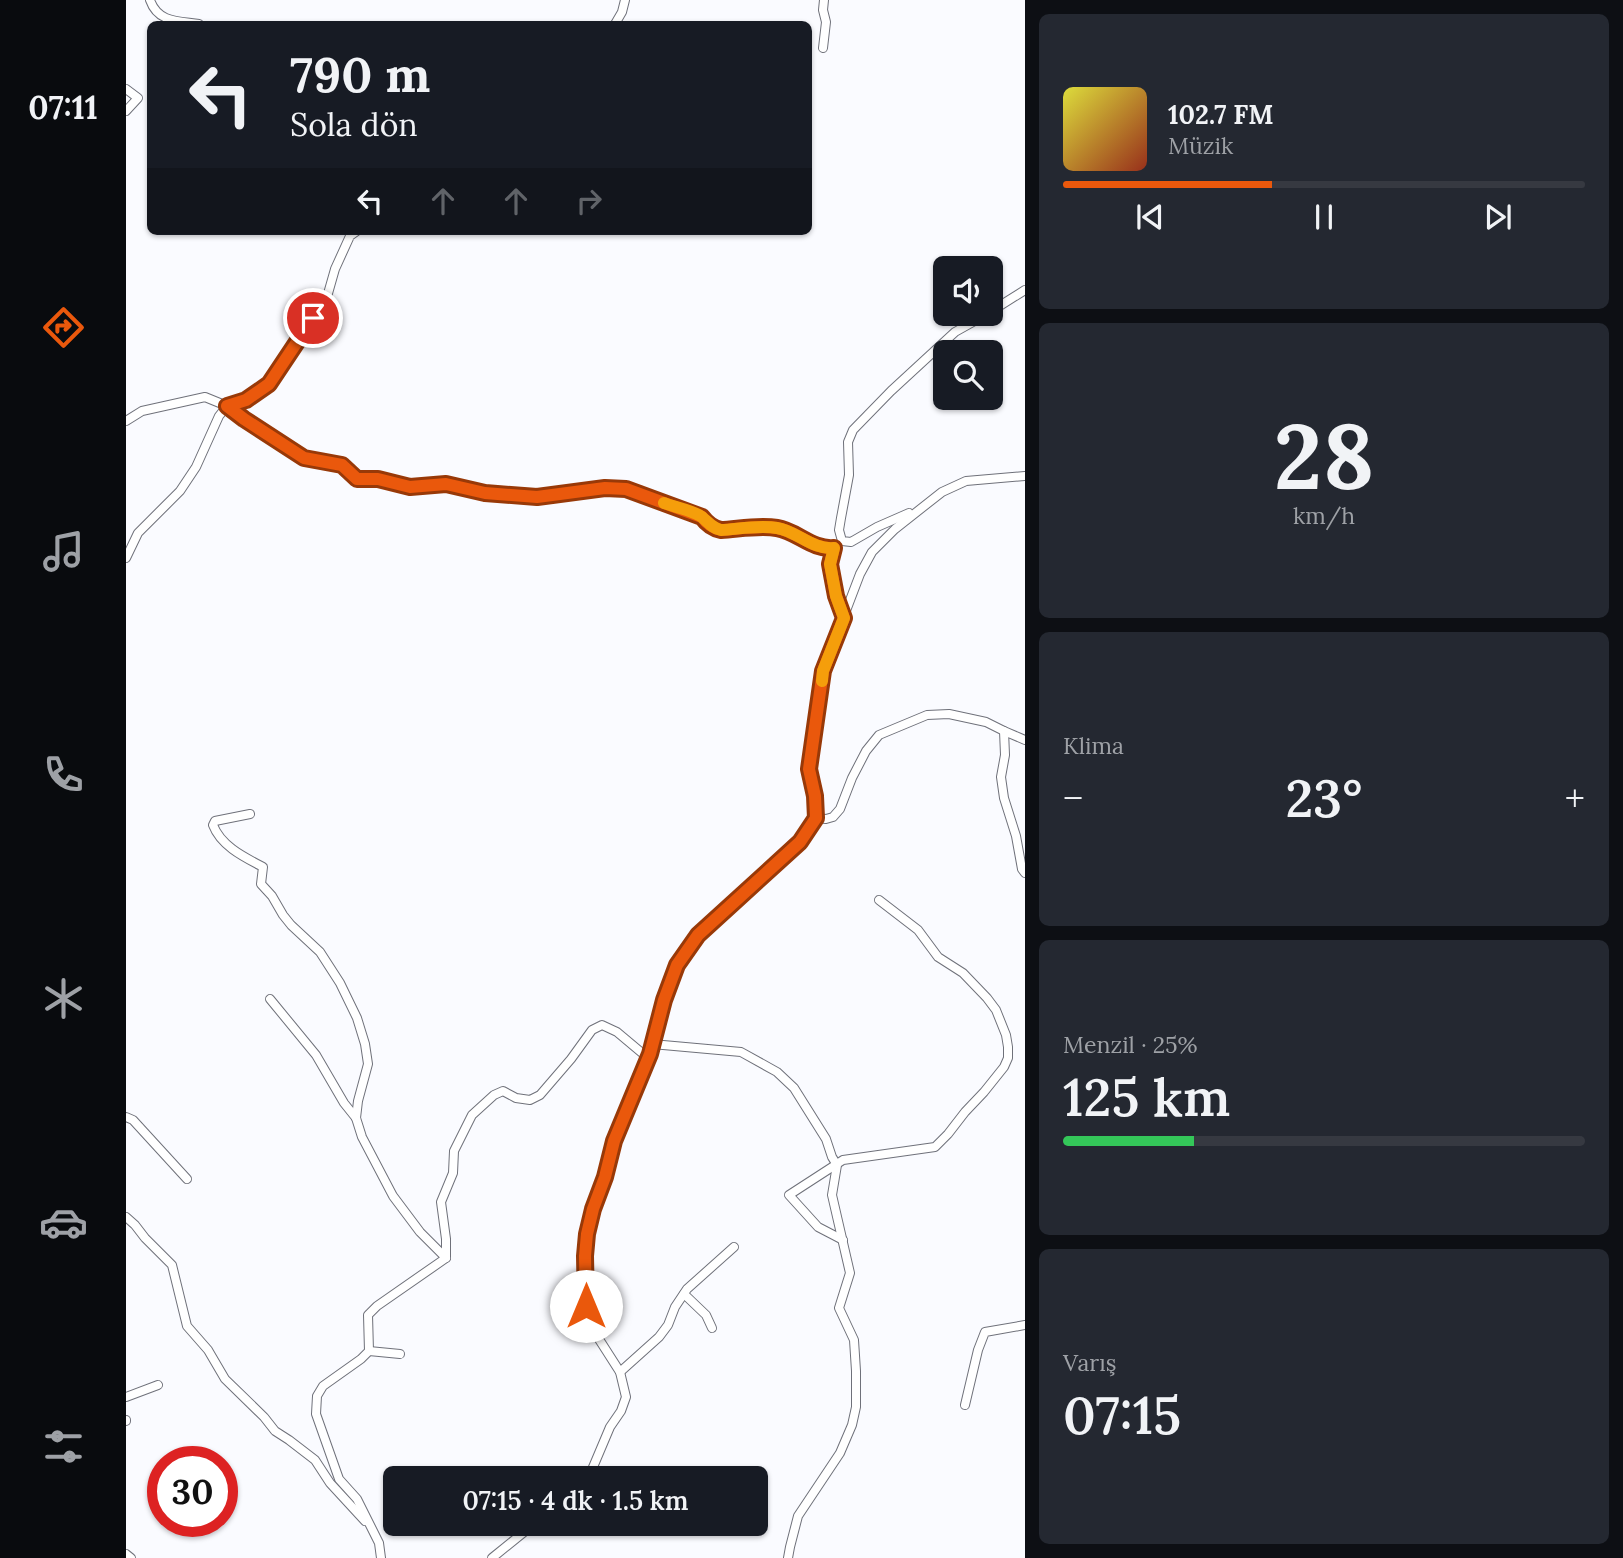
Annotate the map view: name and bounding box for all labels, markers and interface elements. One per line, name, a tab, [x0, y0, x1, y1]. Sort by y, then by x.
text: 790 m	[290, 43, 430, 105]
icon: left	[175, 49, 266, 140]
text: 07:11	[28, 87, 98, 128]
text: 102.7 FM	[1168, 98, 1273, 131]
text: Sola dön	[290, 104, 418, 145]
text: Müzik	[1168, 131, 1233, 160]
icon: left	[351, 182, 389, 220]
icon: ahead	[424, 182, 462, 220]
icon: ahead	[497, 182, 535, 220]
icon: right	[570, 182, 608, 220]
icon: previous	[1131, 198, 1169, 236]
icon: pause	[1305, 198, 1343, 236]
icon: next	[1479, 198, 1517, 236]
map controls	[933, 256, 1003, 410]
button: sound	[933, 256, 1003, 326]
pin	[283, 288, 343, 348]
icon: arrive	[294, 299, 332, 337]
icon: directions	[39, 303, 88, 352]
button: search	[933, 340, 1003, 410]
text: 28	[1274, 397, 1374, 514]
text: km/h	[1293, 501, 1355, 530]
icon: music	[39, 527, 88, 576]
text: Klima	[1063, 731, 1124, 760]
icon: phone	[39, 750, 88, 799]
text: 23°	[1286, 765, 1362, 831]
text: −	[1063, 774, 1083, 822]
text: +	[1565, 774, 1585, 822]
icon: climate	[39, 974, 88, 1023]
text: Menzil · 25%	[1063, 1030, 1198, 1059]
text: 125 km	[1063, 1064, 1230, 1130]
icon: car	[39, 1198, 88, 1247]
position arrow	[549, 1269, 623, 1343]
text: Varış	[1063, 1348, 1116, 1377]
text: 07:15	[1063, 1382, 1181, 1448]
icon: filters	[39, 1422, 88, 1471]
speed limit sign: 30	[147, 1446, 238, 1537]
text: 07:15 · 4 dk · 1.5 km	[462, 1484, 689, 1517]

